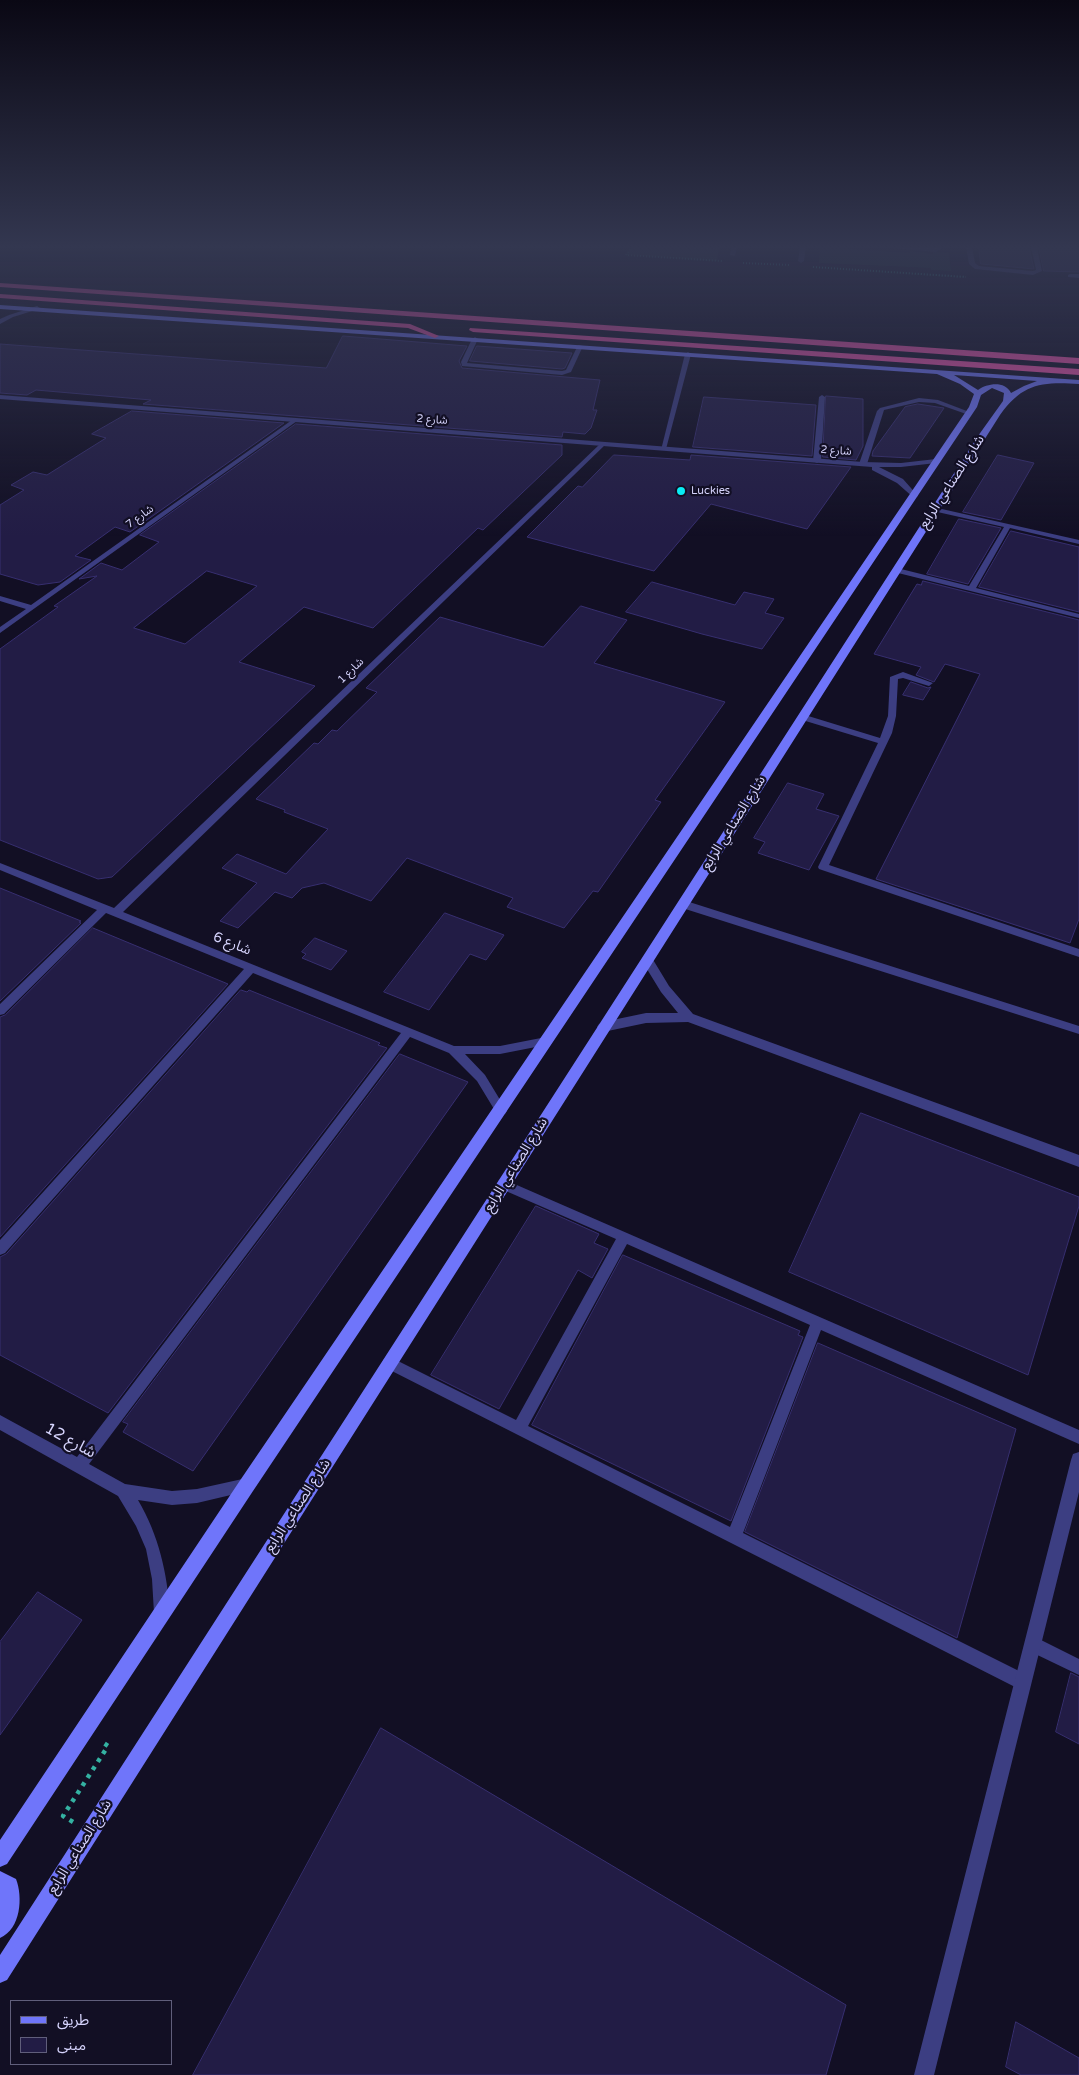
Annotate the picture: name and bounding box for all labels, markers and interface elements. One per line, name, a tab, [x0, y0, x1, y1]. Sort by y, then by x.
street label: شارع 2	[416, 412, 448, 428]
street label: شارع الصناعي الرابع	[916, 432, 988, 532]
street label: شارع 2	[820, 443, 852, 459]
place label: Luckies	[691, 484, 730, 498]
marker: Luckies	[675, 485, 687, 497]
street label: شارع 7	[123, 502, 157, 532]
street label: شارع 1	[335, 655, 367, 687]
street label: شارع الصناعي الرابع	[698, 773, 770, 873]
street label: شارع 6	[210, 929, 254, 959]
street label: شارع الصناعي الرابع	[480, 1115, 552, 1215]
street label: شارع 12	[41, 1419, 99, 1463]
street label: شارع الصناعي الرابع	[262, 1456, 334, 1556]
street label: شارع الصناعي الرابع	[44, 1797, 116, 1897]
legend	[10, 2000, 172, 2065]
text: طريق	[57, 2011, 89, 2029]
text: مبنى	[57, 2036, 86, 2054]

